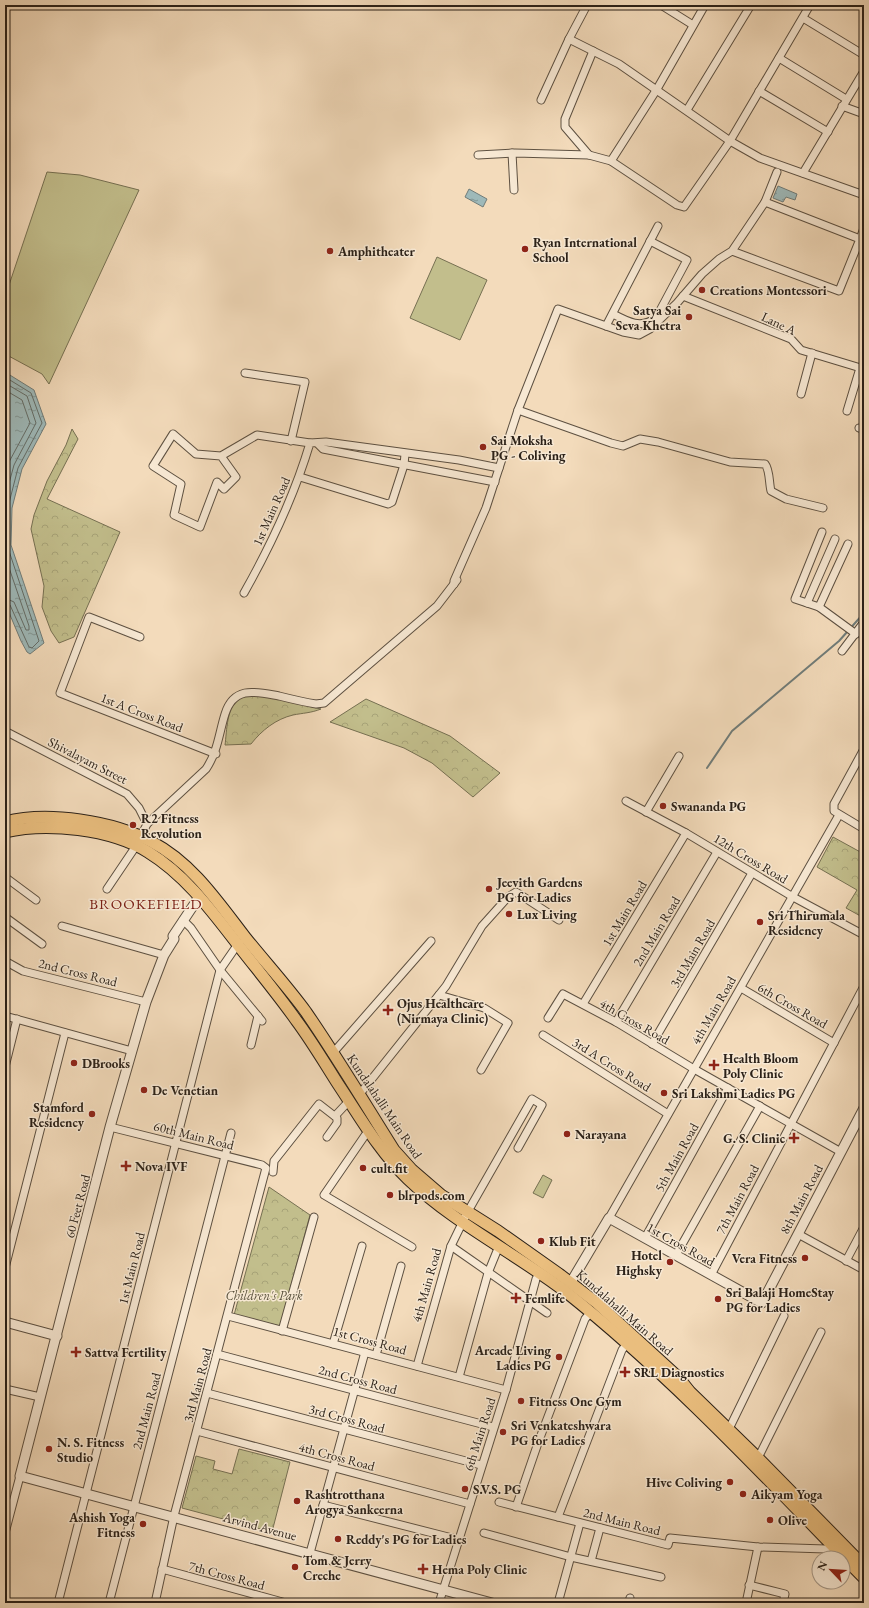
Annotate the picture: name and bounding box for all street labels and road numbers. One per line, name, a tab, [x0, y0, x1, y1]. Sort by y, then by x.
street label: Lane A	[759, 308, 800, 339]
street label: 1st Main Road	[249, 474, 294, 548]
street label: 1st A Cross Road	[98, 689, 186, 736]
street label: Shivalayam Street	[45, 733, 130, 788]
street label: 12th Cross Road	[710, 829, 792, 888]
street label: 1st Main Road	[598, 877, 651, 949]
street label: 2nd Main Road	[629, 893, 684, 969]
street label: 3rd Main Road	[666, 916, 719, 991]
street label: 2nd Cross Road	[37, 955, 119, 991]
street label: 4th Main Road	[687, 973, 740, 1047]
street label: 6th Cross Road	[755, 979, 831, 1032]
street label: 4th Cross Road	[597, 995, 673, 1048]
street label: 3rd A Cross Road	[569, 1033, 655, 1096]
street label: Kundalahalli Main Road	[343, 1051, 426, 1162]
street label: 60th Main Road	[152, 1117, 236, 1154]
street label: 5th Main Road	[651, 1119, 703, 1195]
street label: 7th Main Road	[712, 1161, 763, 1237]
street label: 8th Main Road	[776, 1161, 827, 1237]
street label: 60 Feet Road	[61, 1172, 94, 1240]
street label: 1st Cross Road	[644, 1219, 718, 1270]
street label: 1st Main Road	[114, 1230, 149, 1306]
street label: 4th Main Road	[408, 1246, 445, 1324]
street label: Kundalahalli Main Road	[573, 1266, 677, 1359]
street label: 1st Cross Road	[331, 1323, 409, 1359]
street label: 3rd Main Road	[179, 1346, 216, 1424]
street label: 2nd Cross Road	[317, 1361, 399, 1398]
street label: 2nd Main Road	[128, 1370, 165, 1451]
street label: 6th Main Road	[460, 1395, 499, 1473]
street label: 3rd Cross Road	[307, 1400, 387, 1437]
street label: 4th Cross Road	[297, 1438, 377, 1475]
street label: 2nd Main Road	[582, 1504, 663, 1539]
street label: Arvind Avenue	[220, 1508, 299, 1544]
street label: 7th Cross Road	[187, 1557, 267, 1594]

